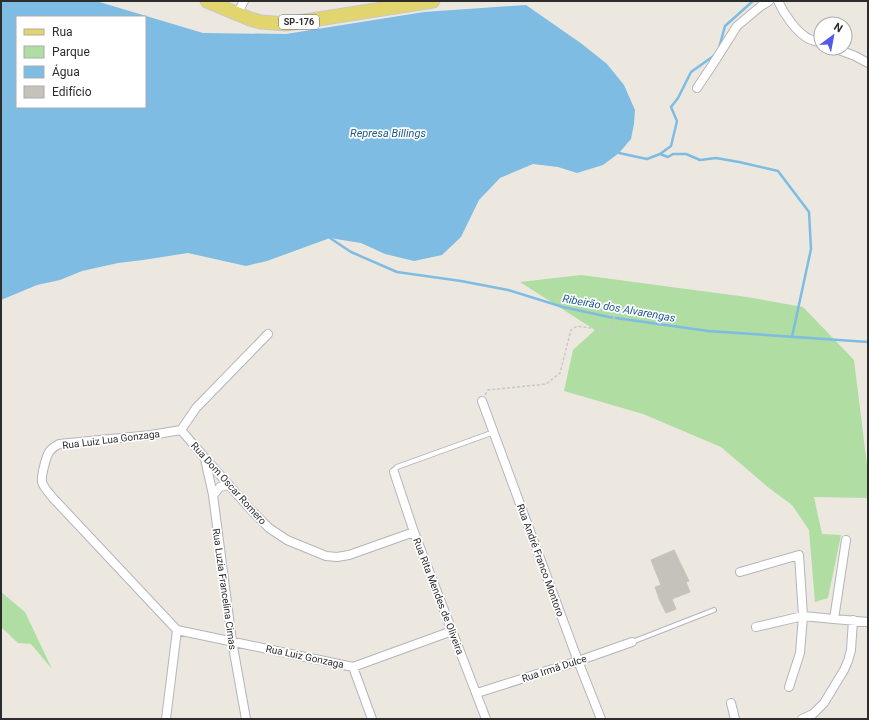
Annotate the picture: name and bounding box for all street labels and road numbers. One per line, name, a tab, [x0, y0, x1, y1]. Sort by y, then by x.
road number: SP-176	[279, 15, 319, 29]
street label: Rua Luiz Lua Gonzaga	[62, 428, 160, 451]
street label: Rua Dom Oscar Romero	[189, 440, 269, 527]
street label: Rua André Franco Montoro	[515, 502, 566, 618]
street label: Rua Luzia Francelina Cimas	[211, 528, 238, 650]
street label: Rua Rita Mendes de Oliveira	[411, 536, 466, 656]
street label: Rua Luiz Gonzaga	[265, 643, 345, 670]
street label: Rua Irmã Dulce	[520, 653, 588, 684]

